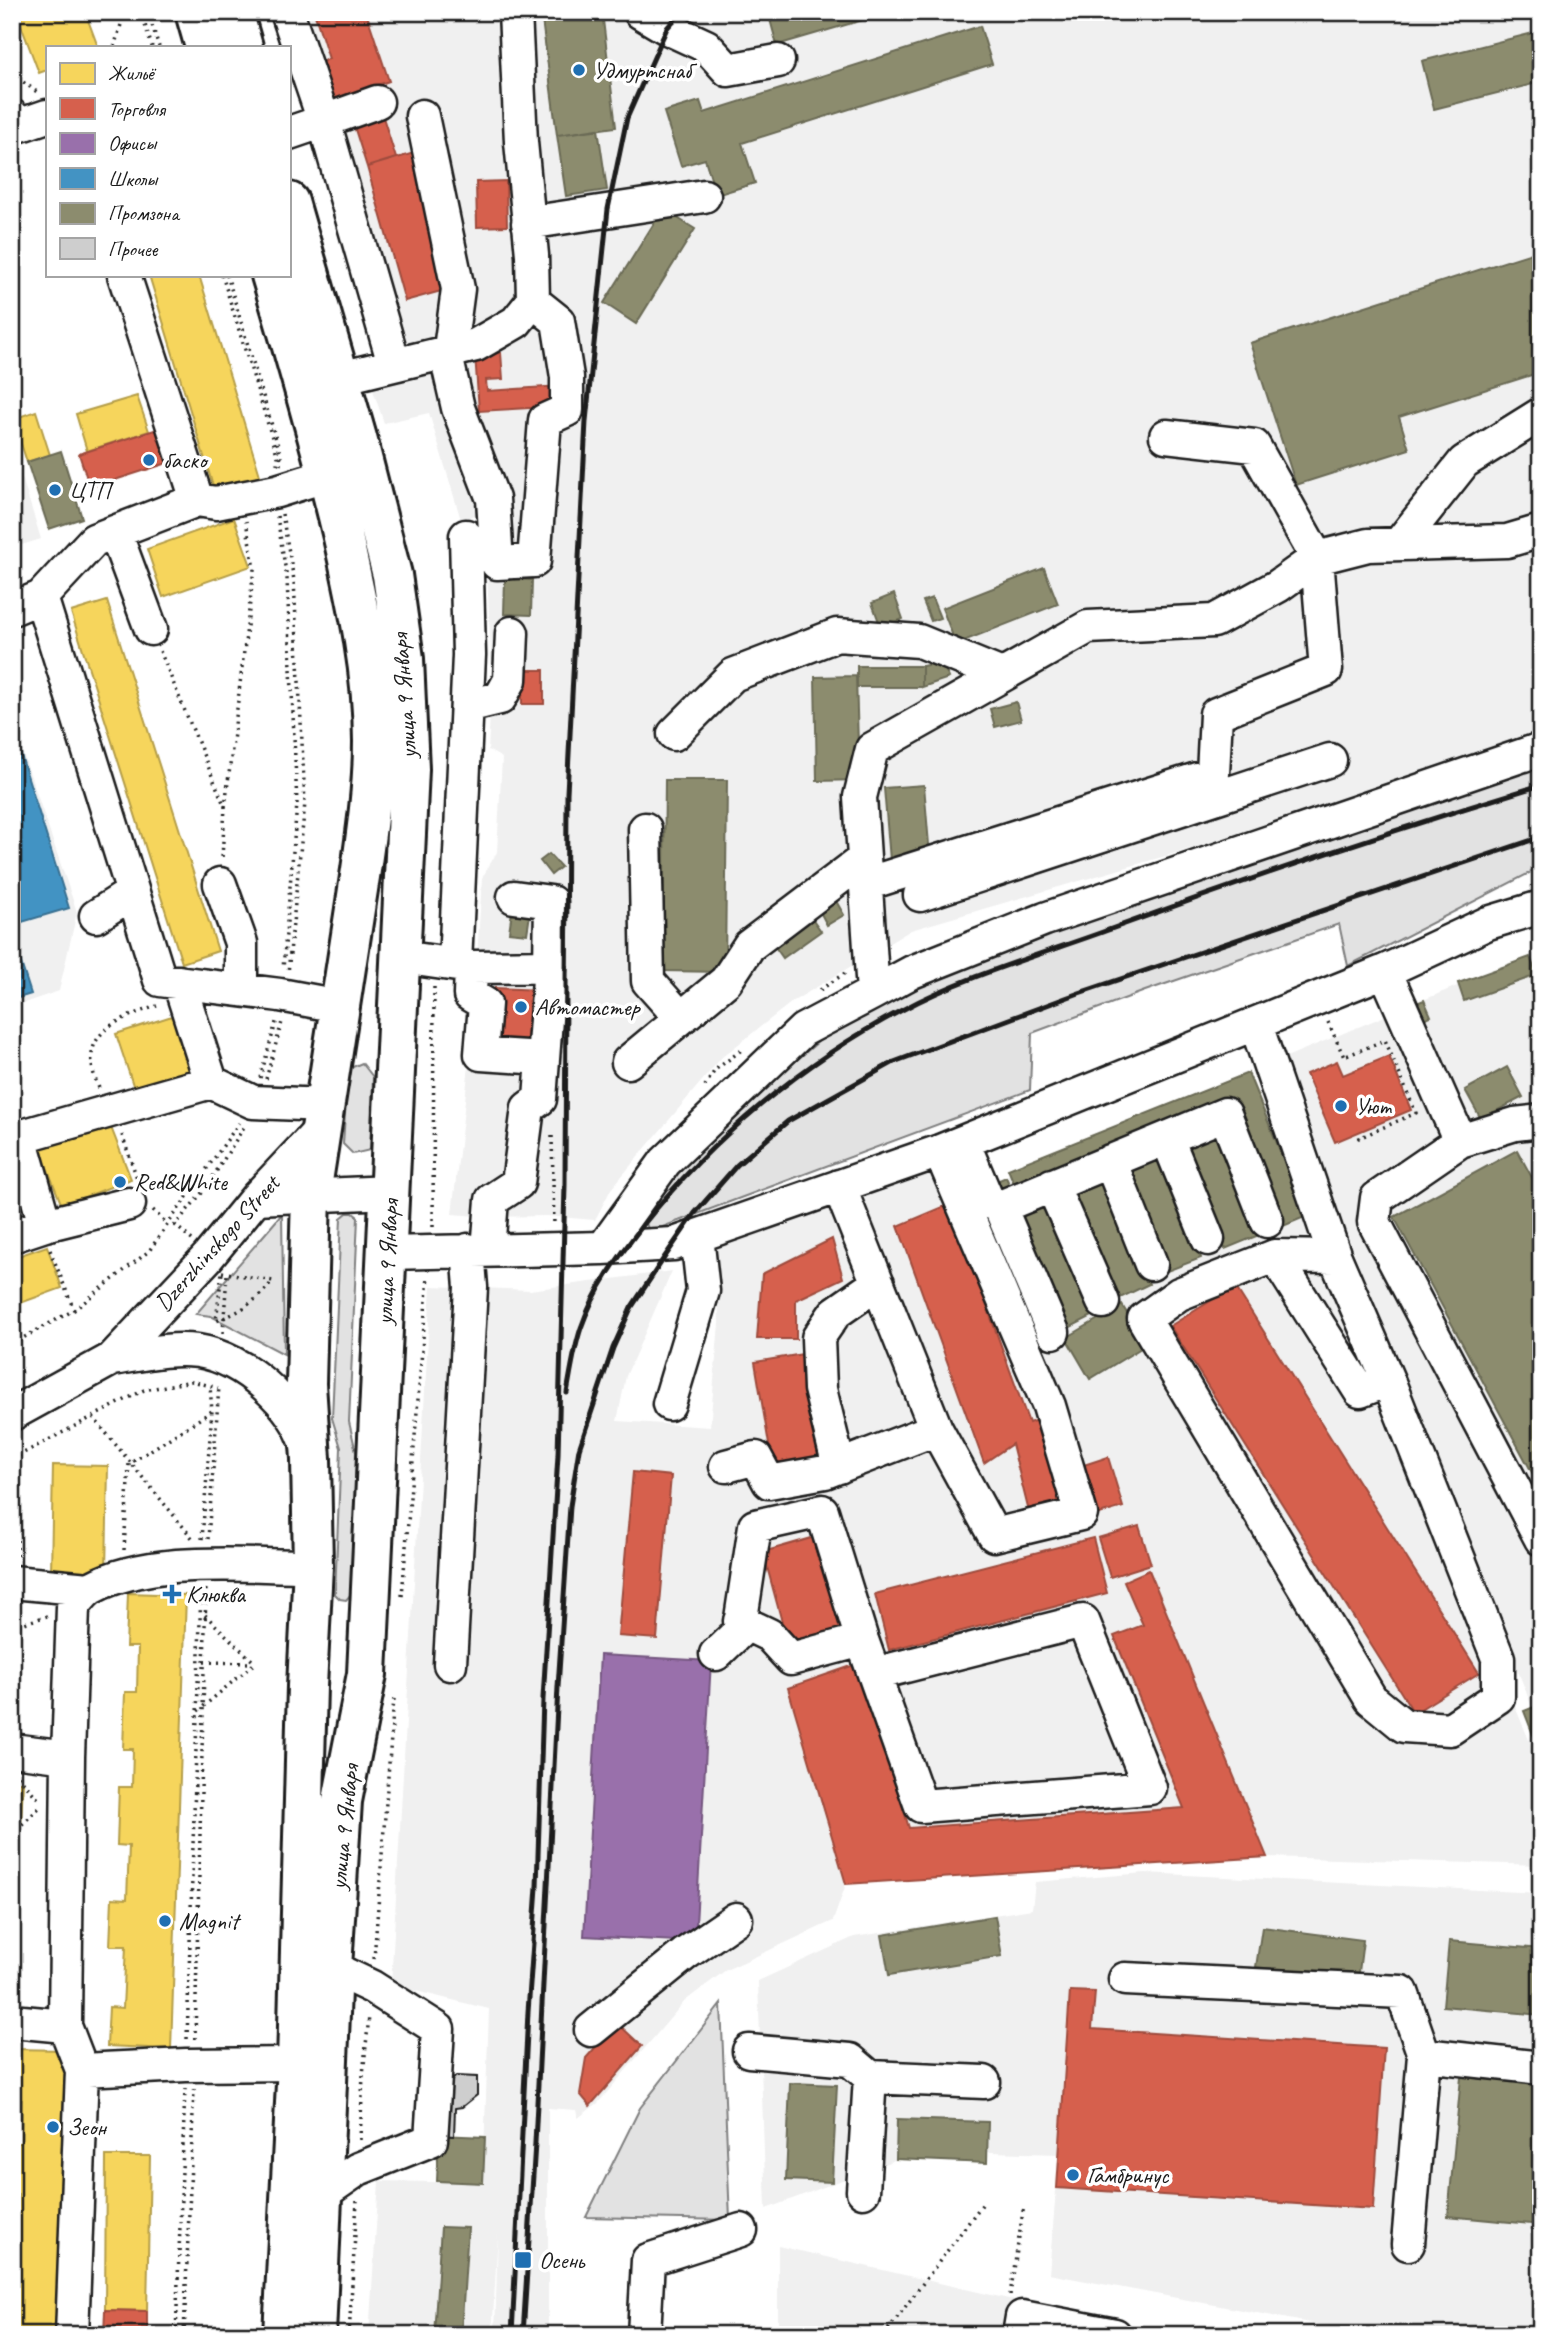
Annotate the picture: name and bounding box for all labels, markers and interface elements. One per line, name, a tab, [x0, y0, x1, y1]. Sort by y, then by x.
legend	[46, 46, 290, 276]
place label: Удмуртснаб	[593, 55, 698, 85]
text: Жильё	[108, 60, 157, 86]
marker: Удмуртснаб	[571, 62, 587, 78]
text: Торговля	[108, 96, 167, 122]
text: Офисы	[108, 130, 158, 156]
text: Школы	[108, 166, 159, 192]
text: Промзона	[108, 200, 181, 226]
text: Прочее	[108, 236, 159, 262]
place label: баско	[163, 445, 209, 475]
marker: баско	[141, 452, 157, 468]
place label: ЦТП	[69, 475, 115, 505]
marker: ЦТП	[47, 482, 63, 498]
street label: улица 9 Января	[385, 631, 423, 762]
place label: Автомастер	[535, 992, 642, 1022]
marker: Автомастер	[513, 999, 529, 1015]
place label: Уют	[1355, 1091, 1392, 1121]
marker: Уют	[1333, 1098, 1349, 1114]
place label: Red&White	[134, 1167, 229, 1197]
street label: Dzerzhinskogo Street	[148, 1167, 287, 1317]
marker: Red&White	[112, 1174, 128, 1190]
street label: улица 9 Января	[369, 1197, 405, 1327]
place label: Клюква	[186, 1579, 246, 1609]
marker: Клюква	[164, 1586, 180, 1602]
street label: улица 9 Января	[322, 1762, 366, 1893]
place label: Magnit	[179, 1906, 242, 1936]
marker: Magnit	[157, 1913, 173, 1929]
place label: Зеон	[67, 2112, 108, 2142]
marker: Зеон	[45, 2119, 61, 2135]
place label: Гамбринус	[1087, 2160, 1170, 2190]
marker: Гамбринус	[1065, 2167, 1081, 2183]
place label: Осень	[539, 2245, 586, 2275]
marker: Осень	[513, 2250, 533, 2270]

